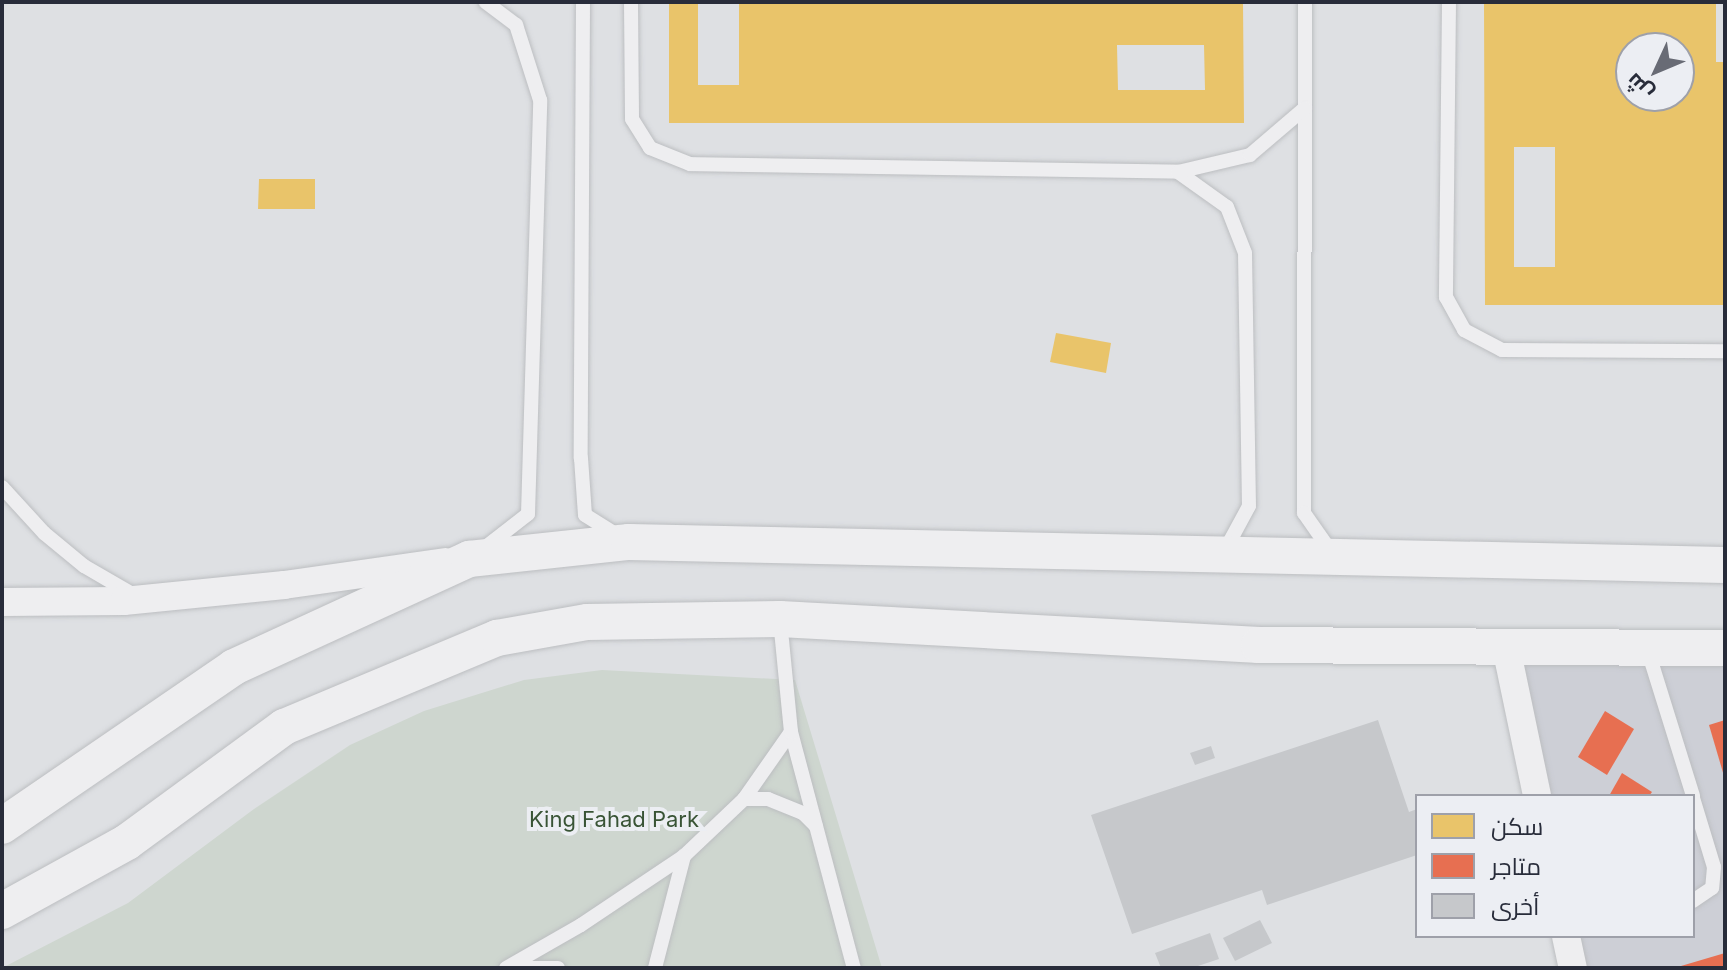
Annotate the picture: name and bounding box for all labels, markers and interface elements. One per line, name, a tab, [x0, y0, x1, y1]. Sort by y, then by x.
north arrow	[1615, 32, 1695, 112]
text: ش	[1620, 68, 1658, 106]
legend	[1415, 794, 1695, 938]
park label: King Fahad Park	[529, 807, 699, 833]
text: سكن	[1491, 812, 1543, 841]
text: متاجر	[1491, 852, 1541, 881]
text: أخرى	[1491, 892, 1539, 921]

